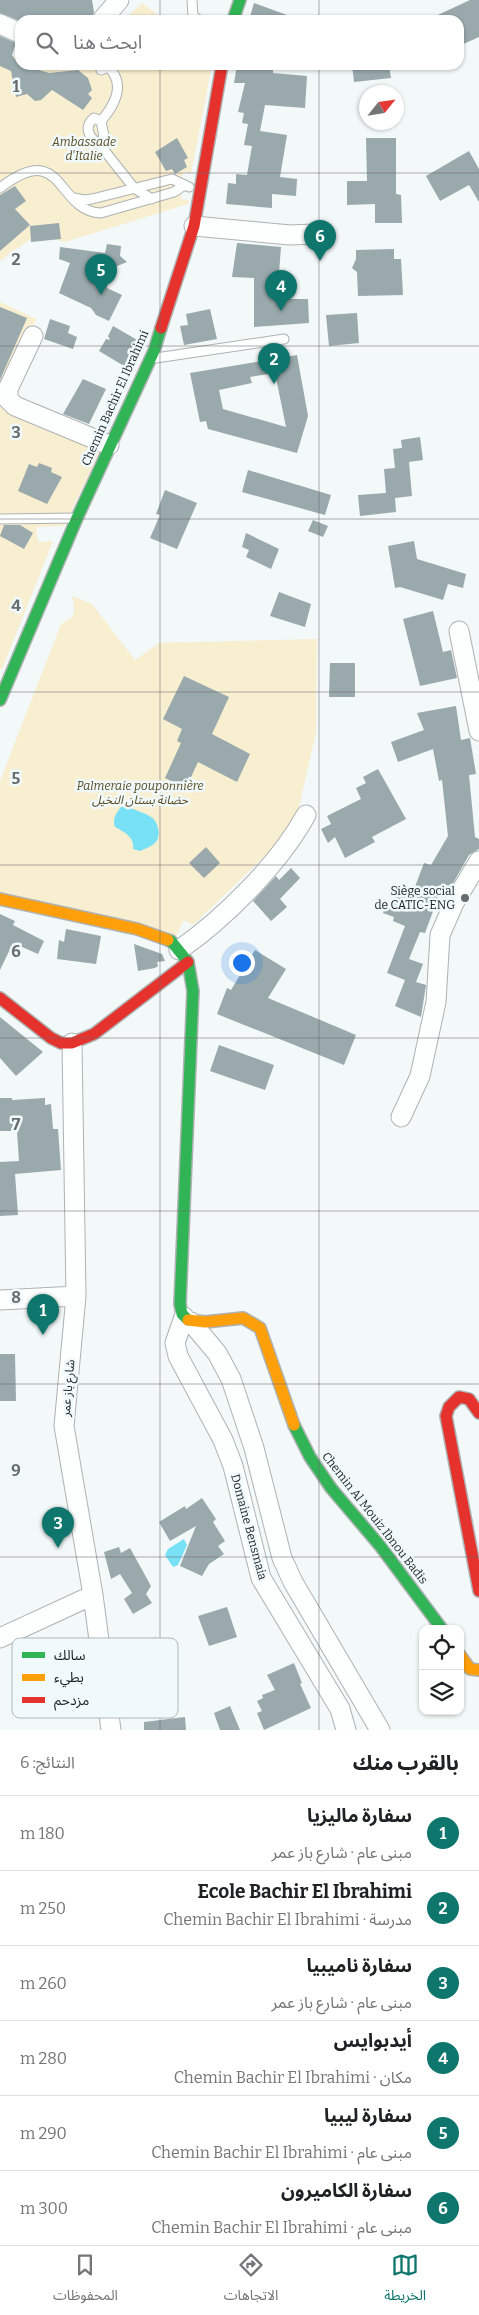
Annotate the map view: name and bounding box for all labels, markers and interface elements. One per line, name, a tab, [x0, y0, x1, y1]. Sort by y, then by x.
search box	[15, 15, 464, 70]
icon: search	[33, 29, 61, 57]
text: ابحث هنا	[73, 31, 142, 54]
text: 1	[13, 77, 20, 96]
north arrow	[359, 85, 404, 130]
park label: Ambassade d'Italie	[51, 135, 116, 163]
pin: 6	[304, 220, 336, 261]
text: 2	[11, 250, 21, 269]
pin: 5	[85, 254, 117, 295]
pin: 4	[265, 270, 297, 311]
street label: Chemin Bachir El Ibrahimi	[79, 328, 151, 468]
pin: 2	[258, 343, 290, 384]
text: 3	[11, 423, 21, 442]
text: 4	[11, 596, 21, 615]
text: 5	[12, 769, 21, 788]
park label: Palmeraie pouponnière حضانة بستان النخيل	[76, 779, 204, 807]
place label: Siège social de CATIC-ENG	[374, 884, 456, 912]
marker: Siège social de CATIC-ENG	[459, 892, 471, 904]
text: 6	[11, 942, 21, 961]
your location	[229, 950, 255, 976]
text: 7	[12, 1115, 21, 1134]
text: 8	[11, 1288, 21, 1307]
pin: 1	[27, 1294, 59, 1335]
street label: شارع باز عمر	[58, 1359, 79, 1418]
street label: Chemin Al Mouiz Ibnou Badis	[319, 1449, 431, 1587]
text: 9	[11, 1461, 21, 1480]
street label: Domaine Bensmaia	[228, 1473, 270, 1582]
pin: 3	[42, 1507, 74, 1548]
map controls	[419, 1625, 464, 1715]
button: locate	[419, 1625, 464, 1670]
legend	[12, 1638, 178, 1718]
text: سالك	[54, 1647, 86, 1664]
text: بطيء	[54, 1669, 84, 1688]
button: layers	[419, 1670, 464, 1715]
text: مزدحم	[54, 1692, 89, 1711]
text: بالقرب منك	[353, 1750, 459, 1776]
text: النتائج: 6	[20, 1753, 75, 1772]
text: سفارة ماليزيا	[307, 1804, 412, 1827]
text: 180 m	[20, 1824, 65, 1843]
text: 1	[440, 1824, 446, 1843]
text: مبنى عام · شارع باز عمر	[271, 1843, 412, 1862]
text: Ecole Bachir El Ibrahimi	[197, 1880, 412, 1903]
text: 250 m	[20, 1899, 66, 1918]
text: 2	[439, 1899, 448, 1918]
text: مدرسة · Chemin Bachir El Ibrahimi	[163, 1910, 412, 1929]
text: سفارة ناميبيا	[306, 1954, 412, 1977]
text: 260 m	[20, 1974, 67, 1993]
text: 3	[438, 1974, 448, 1993]
text: مبنى عام · شارع باز عمر	[271, 1993, 412, 2012]
text: أيدبوايس	[334, 2029, 412, 2052]
text: 280 m	[20, 2049, 67, 2068]
text: 4	[438, 2049, 448, 2068]
text: مكان · Chemin Bachir El Ibrahimi	[174, 2068, 412, 2087]
text: سفارة ليبيا	[324, 2104, 412, 2127]
text: 290 m	[20, 2124, 67, 2143]
text: 5	[439, 2124, 447, 2143]
text: مبنى عام · Chemin Bachir El Ibrahimi	[151, 2143, 412, 2162]
text: سفارة الكاميرون	[281, 2179, 412, 2202]
text: 300 m	[20, 2199, 68, 2218]
text: 6	[438, 2199, 448, 2218]
text: مبنى عام · Chemin Bachir El Ibrahimi	[151, 2218, 412, 2237]
tab: المحفوظات	[53, 2251, 118, 2310]
tab: الاتجاهات	[224, 2251, 278, 2310]
tab: الخريطة	[384, 2251, 426, 2310]

